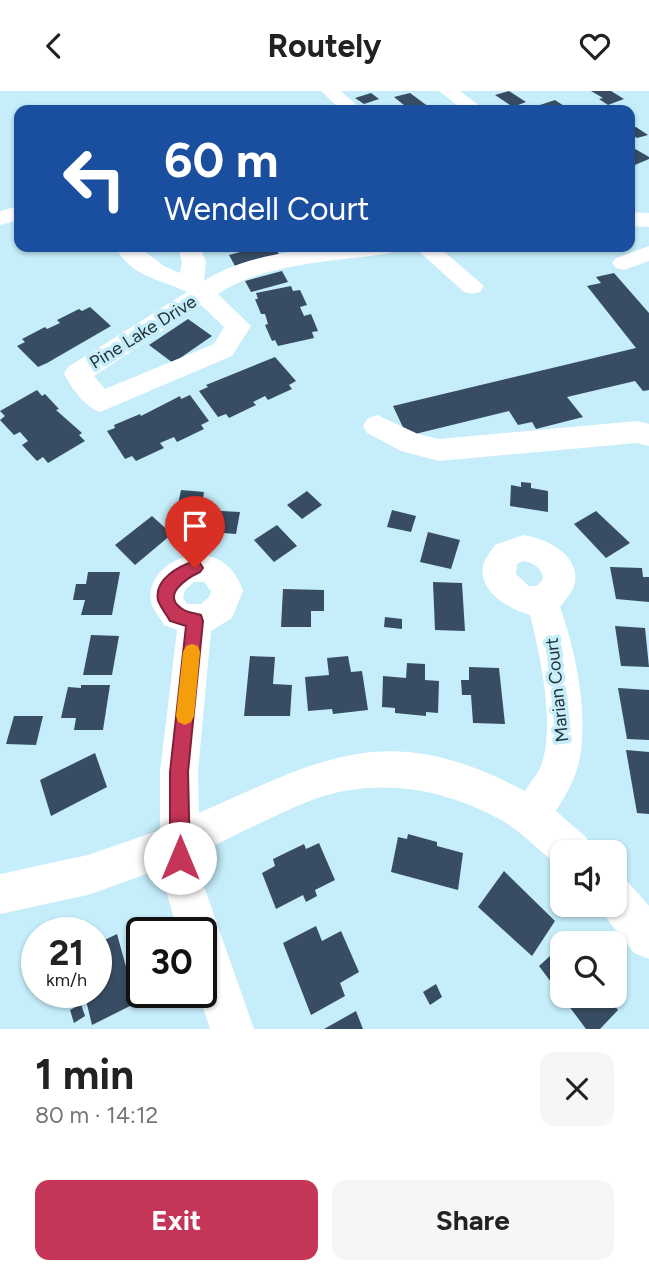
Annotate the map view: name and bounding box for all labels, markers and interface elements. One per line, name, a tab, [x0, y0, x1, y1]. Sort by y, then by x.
icon: back	[35, 27, 73, 65]
text: Routely	[267, 27, 382, 65]
icon: heart	[576, 27, 614, 65]
text: 60 m	[164, 130, 279, 189]
icon: left	[49, 133, 140, 224]
text: Wendell Court	[164, 190, 369, 228]
street label: Pine Lake Drive	[85, 290, 201, 374]
pin	[165, 496, 225, 568]
icon: arrive	[176, 507, 214, 545]
street label: Marian Court	[541, 637, 573, 743]
position arrow	[143, 821, 217, 895]
map controls	[550, 840, 627, 1008]
button: sound	[550, 840, 627, 917]
speed limit sign: 30	[126, 917, 217, 1008]
button: search	[550, 931, 627, 1008]
text: 21	[49, 932, 84, 974]
text: km/h	[46, 969, 87, 991]
text: 1 min	[35, 1049, 134, 1100]
button: close	[540, 1052, 614, 1126]
text: 80 m · 14:12	[35, 1101, 158, 1129]
button: Exit	[35, 1180, 318, 1260]
button: Share	[332, 1180, 614, 1260]

